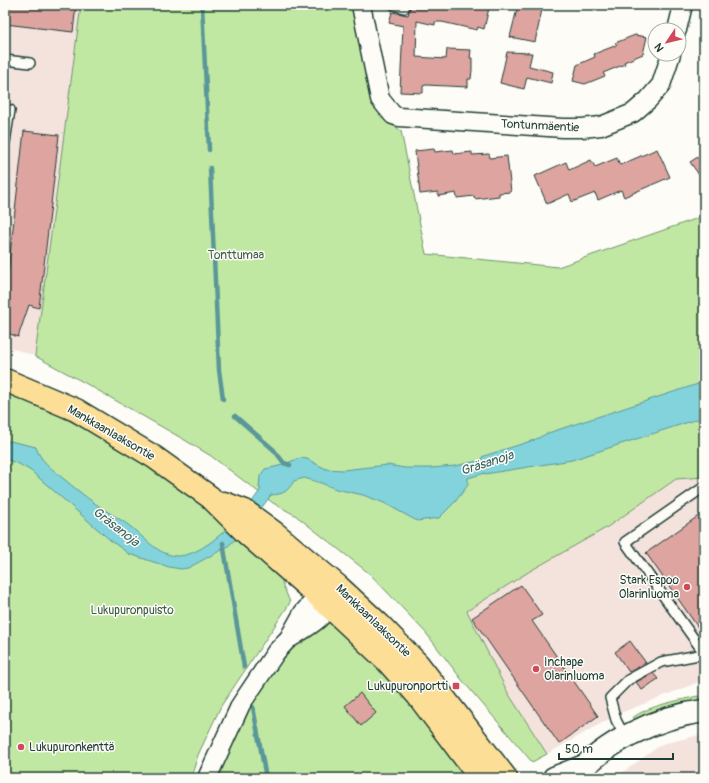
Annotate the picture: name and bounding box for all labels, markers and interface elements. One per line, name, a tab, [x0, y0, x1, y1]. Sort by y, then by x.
north arrow	[647, 22, 687, 62]
text: N	[651, 40, 667, 54]
street label: Tontunmäentie	[500, 116, 580, 136]
park label: Tonttumaa	[208, 248, 265, 263]
street label: Mankkaanlaaksontie	[65, 402, 157, 464]
water label: Gräsanoja	[459, 447, 516, 479]
water label: Gräsanoja	[90, 504, 143, 551]
place label: Stark Espoo Olarinluoma	[619, 573, 680, 602]
street label: Mankkaanlaaksontie	[332, 581, 414, 661]
marker: Stark Espoo Olarinluoma	[682, 582, 692, 592]
park label: Lukupuronpuisto	[90, 603, 174, 618]
place label: Inchape Olarinluoma	[544, 655, 605, 684]
marker: Inchape Olarinluoma	[531, 664, 541, 674]
place label: Lukupuronportti	[367, 679, 448, 694]
marker: Lukupuronportti	[451, 681, 461, 691]
scale bar	[559, 735, 673, 761]
place label: Lukupuronkenttä	[29, 740, 115, 755]
marker: Lukupuronkenttä	[16, 742, 26, 752]
text: 50 m	[565, 742, 593, 757]

